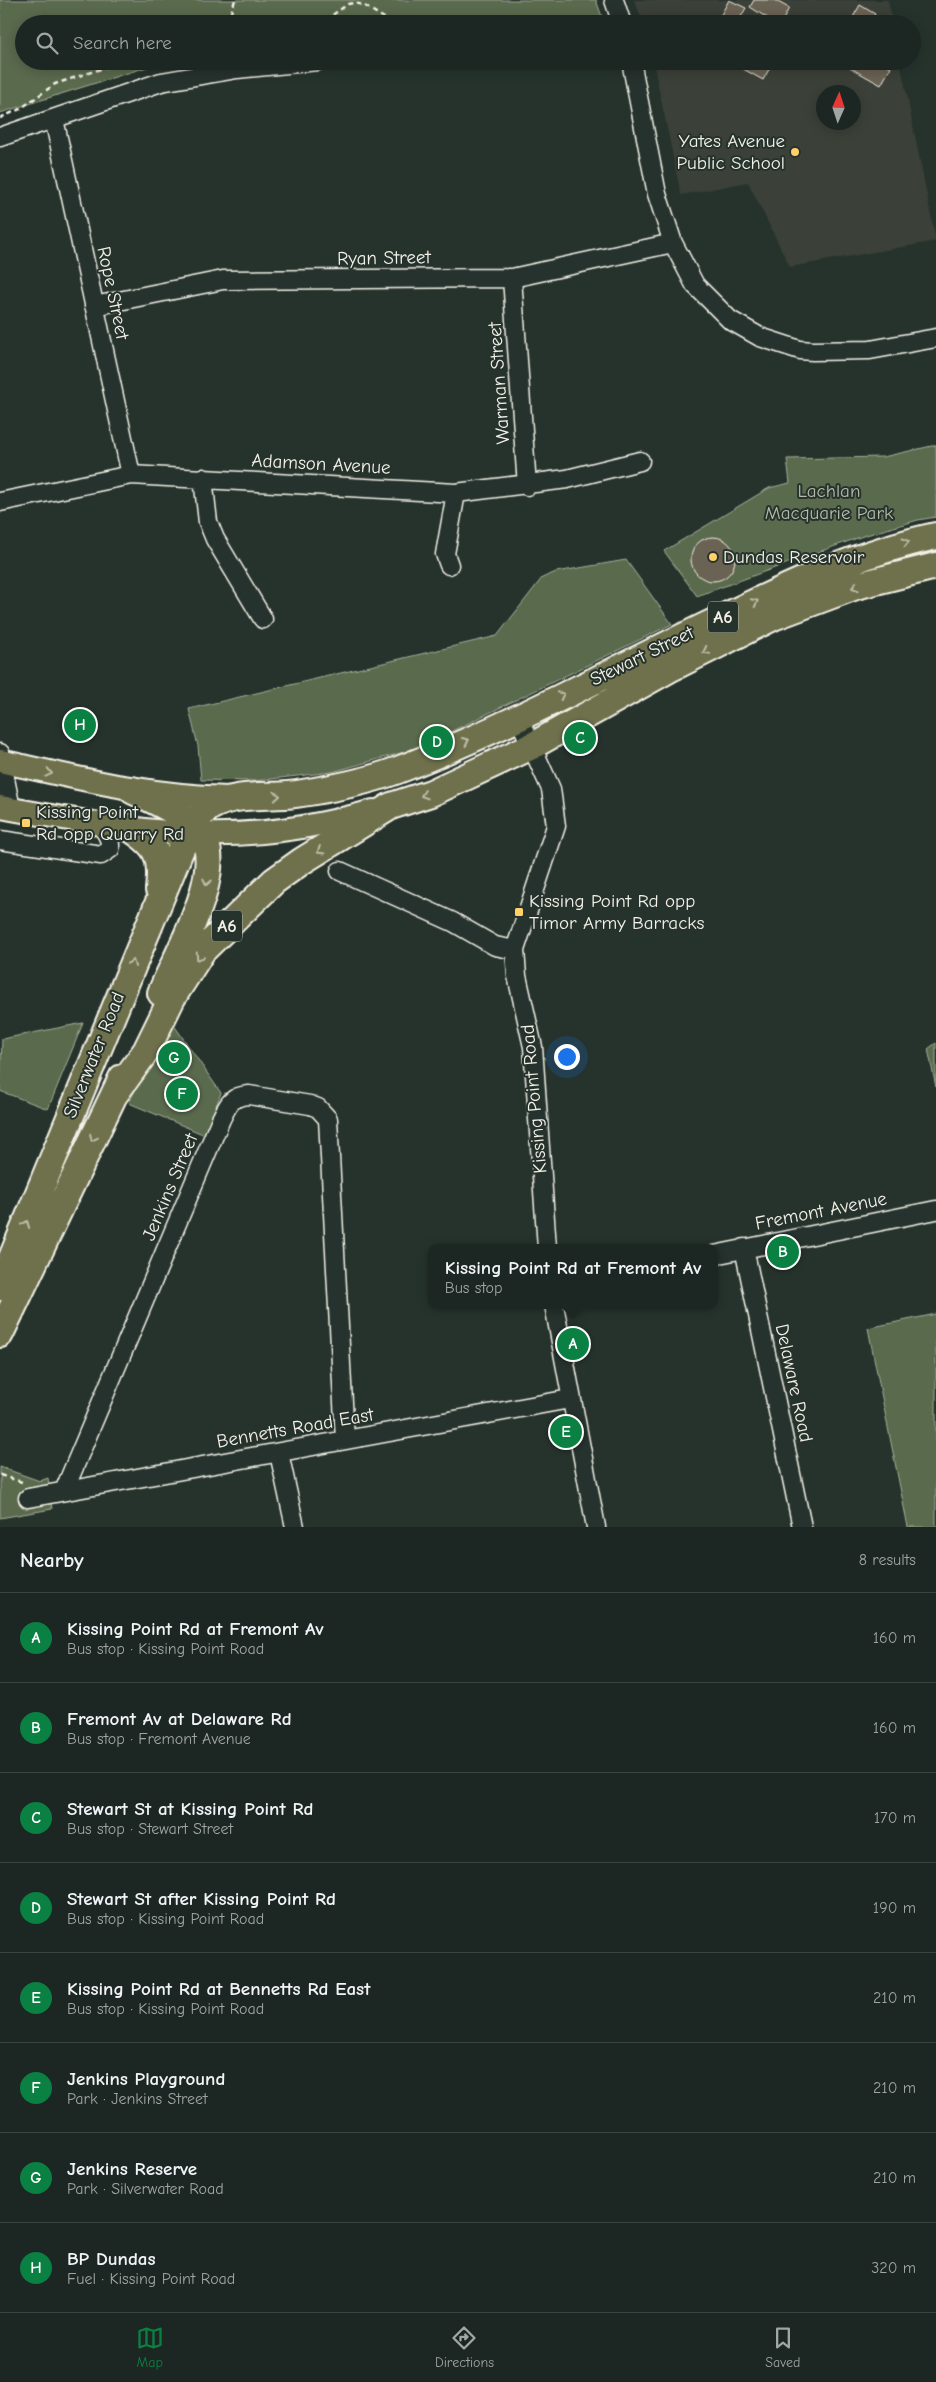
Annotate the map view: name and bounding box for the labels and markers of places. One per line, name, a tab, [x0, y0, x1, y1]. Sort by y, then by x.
place label: Yates Avenue Public School	[676, 130, 785, 174]
marker: Yates Avenue Public School	[789, 146, 801, 158]
place label: Dundas Reservoir	[723, 546, 865, 568]
marker: Dundas Reservoir	[707, 551, 719, 563]
pin: H	[64, 706, 96, 744]
pin: C	[564, 719, 596, 757]
pin: D	[421, 723, 453, 761]
place label: Kissing Point Rd opp Quarry Rd	[36, 801, 184, 845]
marker: Kissing Point Rd opp Quarry Rd	[20, 817, 32, 829]
place label: Kissing Point Rd opp Timor Army Barracks	[529, 890, 704, 934]
marker: Kissing Point Rd opp Timor Army Barracks	[513, 906, 525, 918]
pin: G	[158, 1039, 190, 1077]
pin: F	[166, 1075, 198, 1113]
pin: B	[767, 1233, 799, 1271]
pin: A	[557, 1325, 589, 1363]
pin: E	[550, 1413, 582, 1451]

